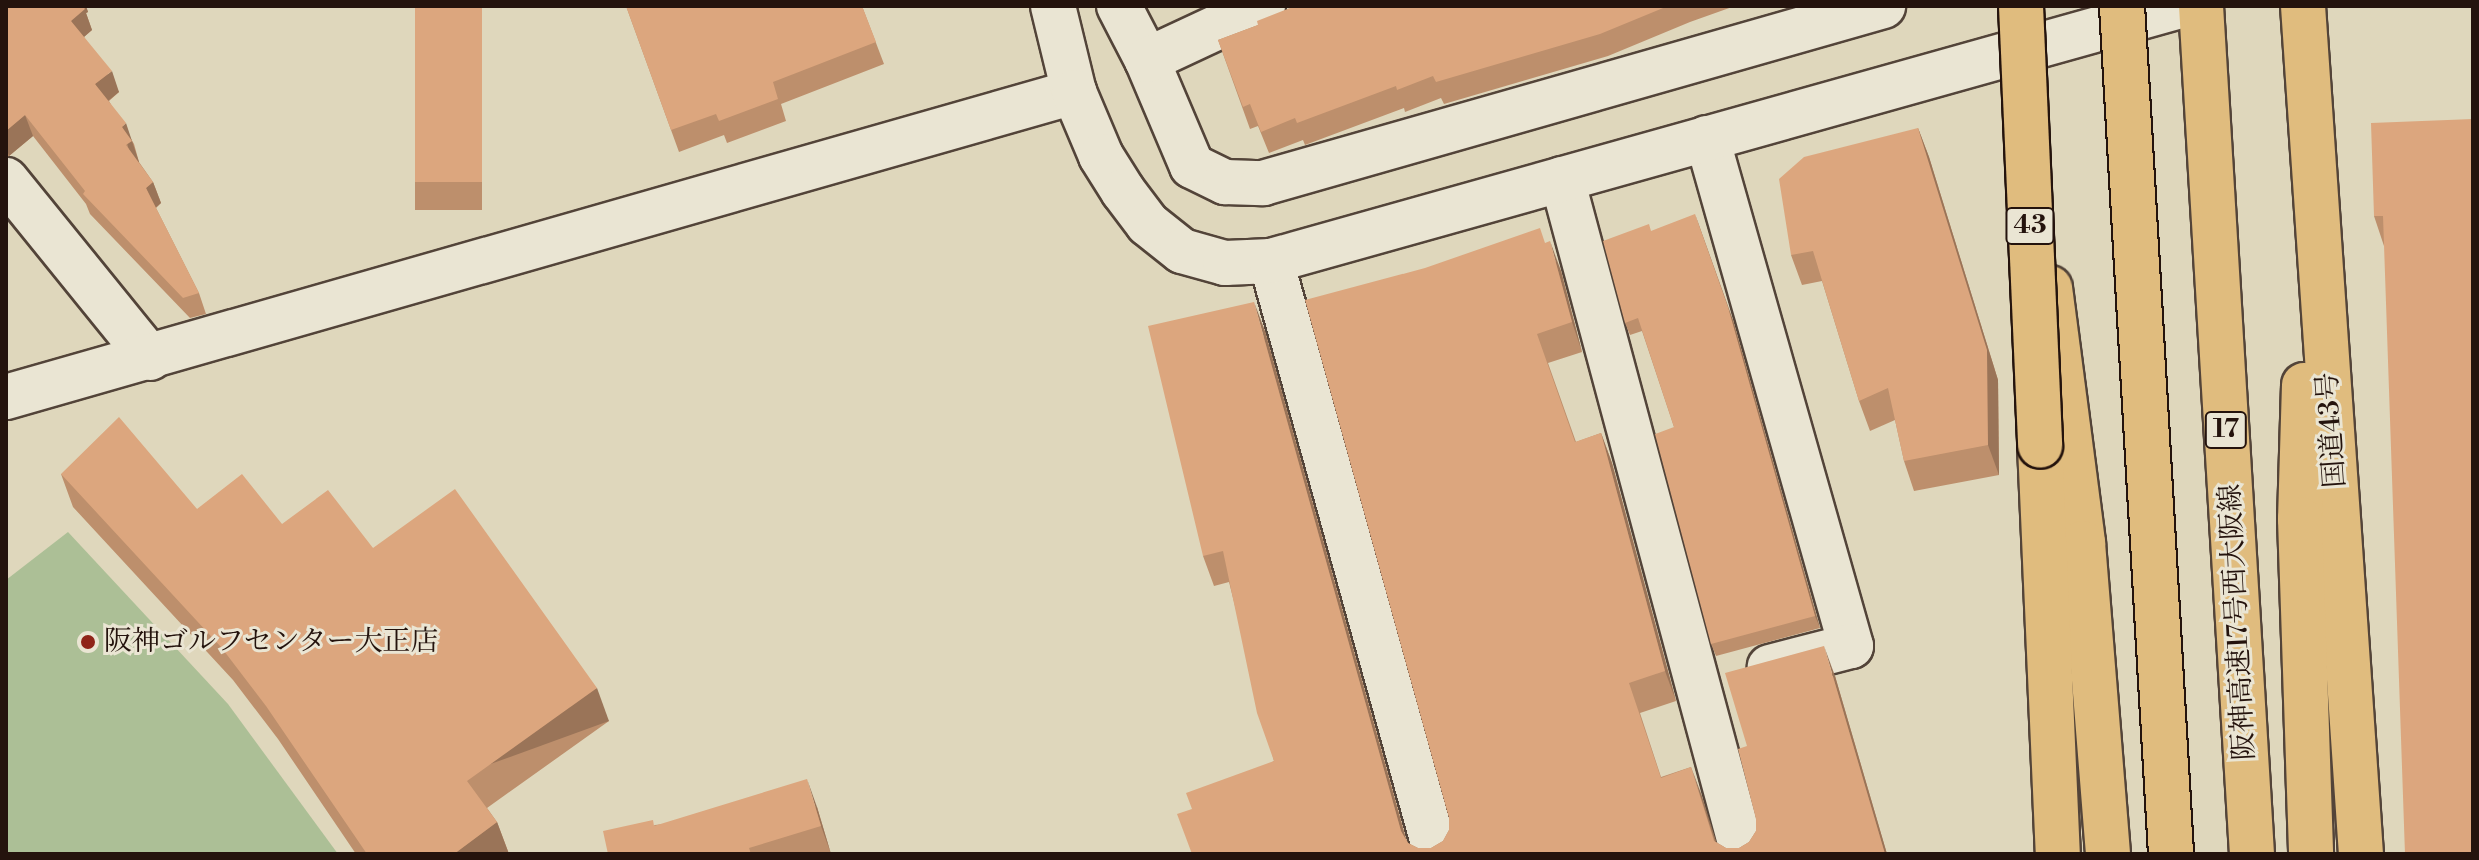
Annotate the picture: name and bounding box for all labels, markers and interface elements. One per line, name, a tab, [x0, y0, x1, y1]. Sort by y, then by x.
road number: 43	[2004, 204, 2056, 248]
street label: 国道43号	[2311, 371, 2353, 489]
road number: 17	[2204, 408, 2248, 452]
street label: 阪神高速17号西大阪線	[2214, 483, 2262, 761]
place label: 阪神ゴルフセンター大正店	[104, 625, 440, 659]
marker: 阪神ゴルフセンター大正店	[79, 633, 97, 651]

